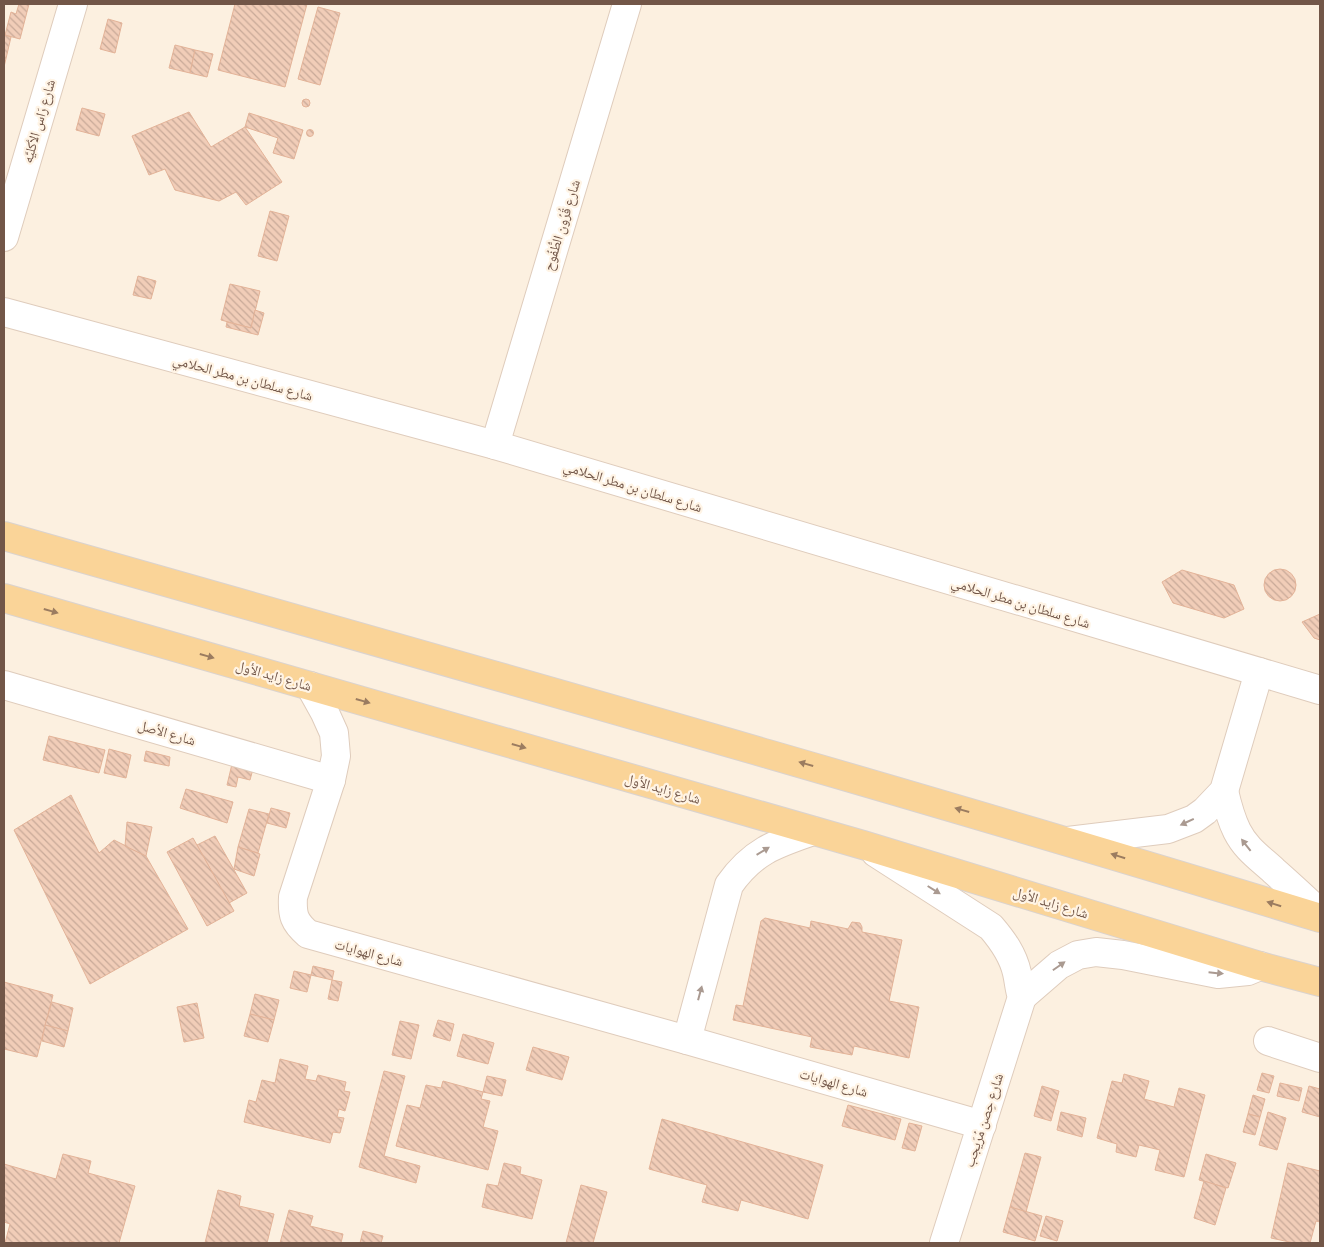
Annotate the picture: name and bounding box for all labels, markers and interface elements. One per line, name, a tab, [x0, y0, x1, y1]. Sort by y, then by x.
street label: شارع رَاس الأكليَّه	[18, 77, 60, 165]
street label: شارع قُرُون الطُّفُوح	[539, 177, 585, 273]
street label: شارع سلطان بن مطر الحلامي	[170, 350, 315, 407]
street label: شارع سلطان بن مطر الحلامي	[561, 457, 704, 519]
street label: شارع سلطان بن مطر الحلامي	[949, 573, 1092, 635]
one-way arrow	[43, 608, 58, 616]
one-way arrow	[199, 653, 214, 661]
street label: شارع زايد الأول	[234, 656, 314, 696]
one-way arrow	[355, 698, 370, 706]
street label: شارع الأصل	[136, 716, 198, 750]
one-way arrow	[512, 743, 527, 751]
one-way arrow	[799, 760, 814, 768]
street label: شارع زايد الأول	[623, 769, 703, 809]
one-way arrow	[955, 805, 970, 813]
one-way arrow	[1180, 818, 1194, 826]
one-way arrow	[1241, 839, 1252, 852]
one-way arrow	[757, 847, 770, 856]
one-way arrow	[1111, 852, 1126, 860]
street label: شارع زايد الأول	[1011, 882, 1091, 923]
one-way arrow	[928, 885, 941, 894]
one-way arrow	[1266, 899, 1281, 907]
street label: شارع الهوايات	[332, 935, 405, 971]
one-way arrow	[1052, 961, 1066, 971]
one-way arrow	[1209, 969, 1225, 977]
one-way arrow	[696, 985, 704, 1000]
street label: شارع الهوايات	[797, 1064, 870, 1102]
street label: شارع حِصن مُرَيجب	[960, 1071, 1008, 1170]

